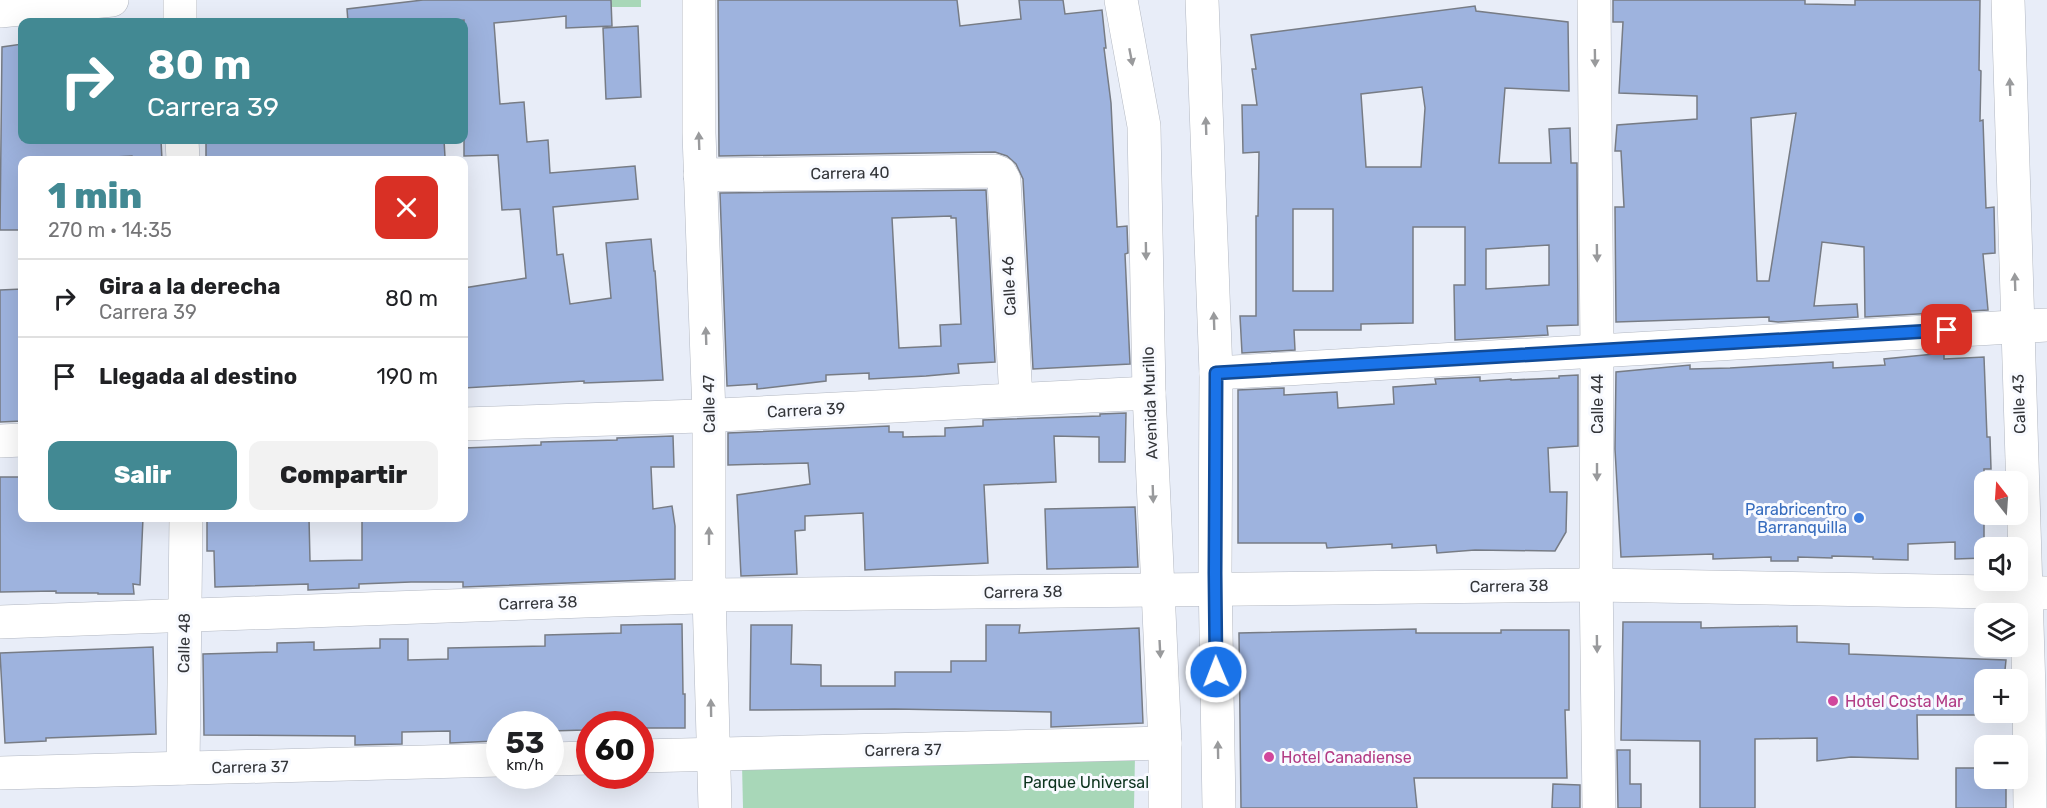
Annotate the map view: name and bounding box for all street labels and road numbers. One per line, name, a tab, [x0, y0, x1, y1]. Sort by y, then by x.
street label: Carrera 40	[810, 163, 890, 183]
street label: Calle 46	[998, 255, 1020, 316]
street label: Avenida Murillo	[1139, 346, 1161, 460]
street label: Calle 44	[1588, 374, 1607, 434]
street label: Calle 43	[2008, 374, 2030, 434]
street label: Calle 47	[699, 375, 719, 433]
street label: Carrera 39	[766, 398, 846, 422]
street label: Carrera 38	[1469, 576, 1549, 596]
street label: Carrera 38	[983, 582, 1063, 602]
street label: Carrera 38	[498, 592, 578, 614]
street label: Calle 48	[174, 613, 194, 673]
street label: Carrera 37	[864, 740, 942, 760]
street label: Carrera 37	[211, 757, 289, 777]

